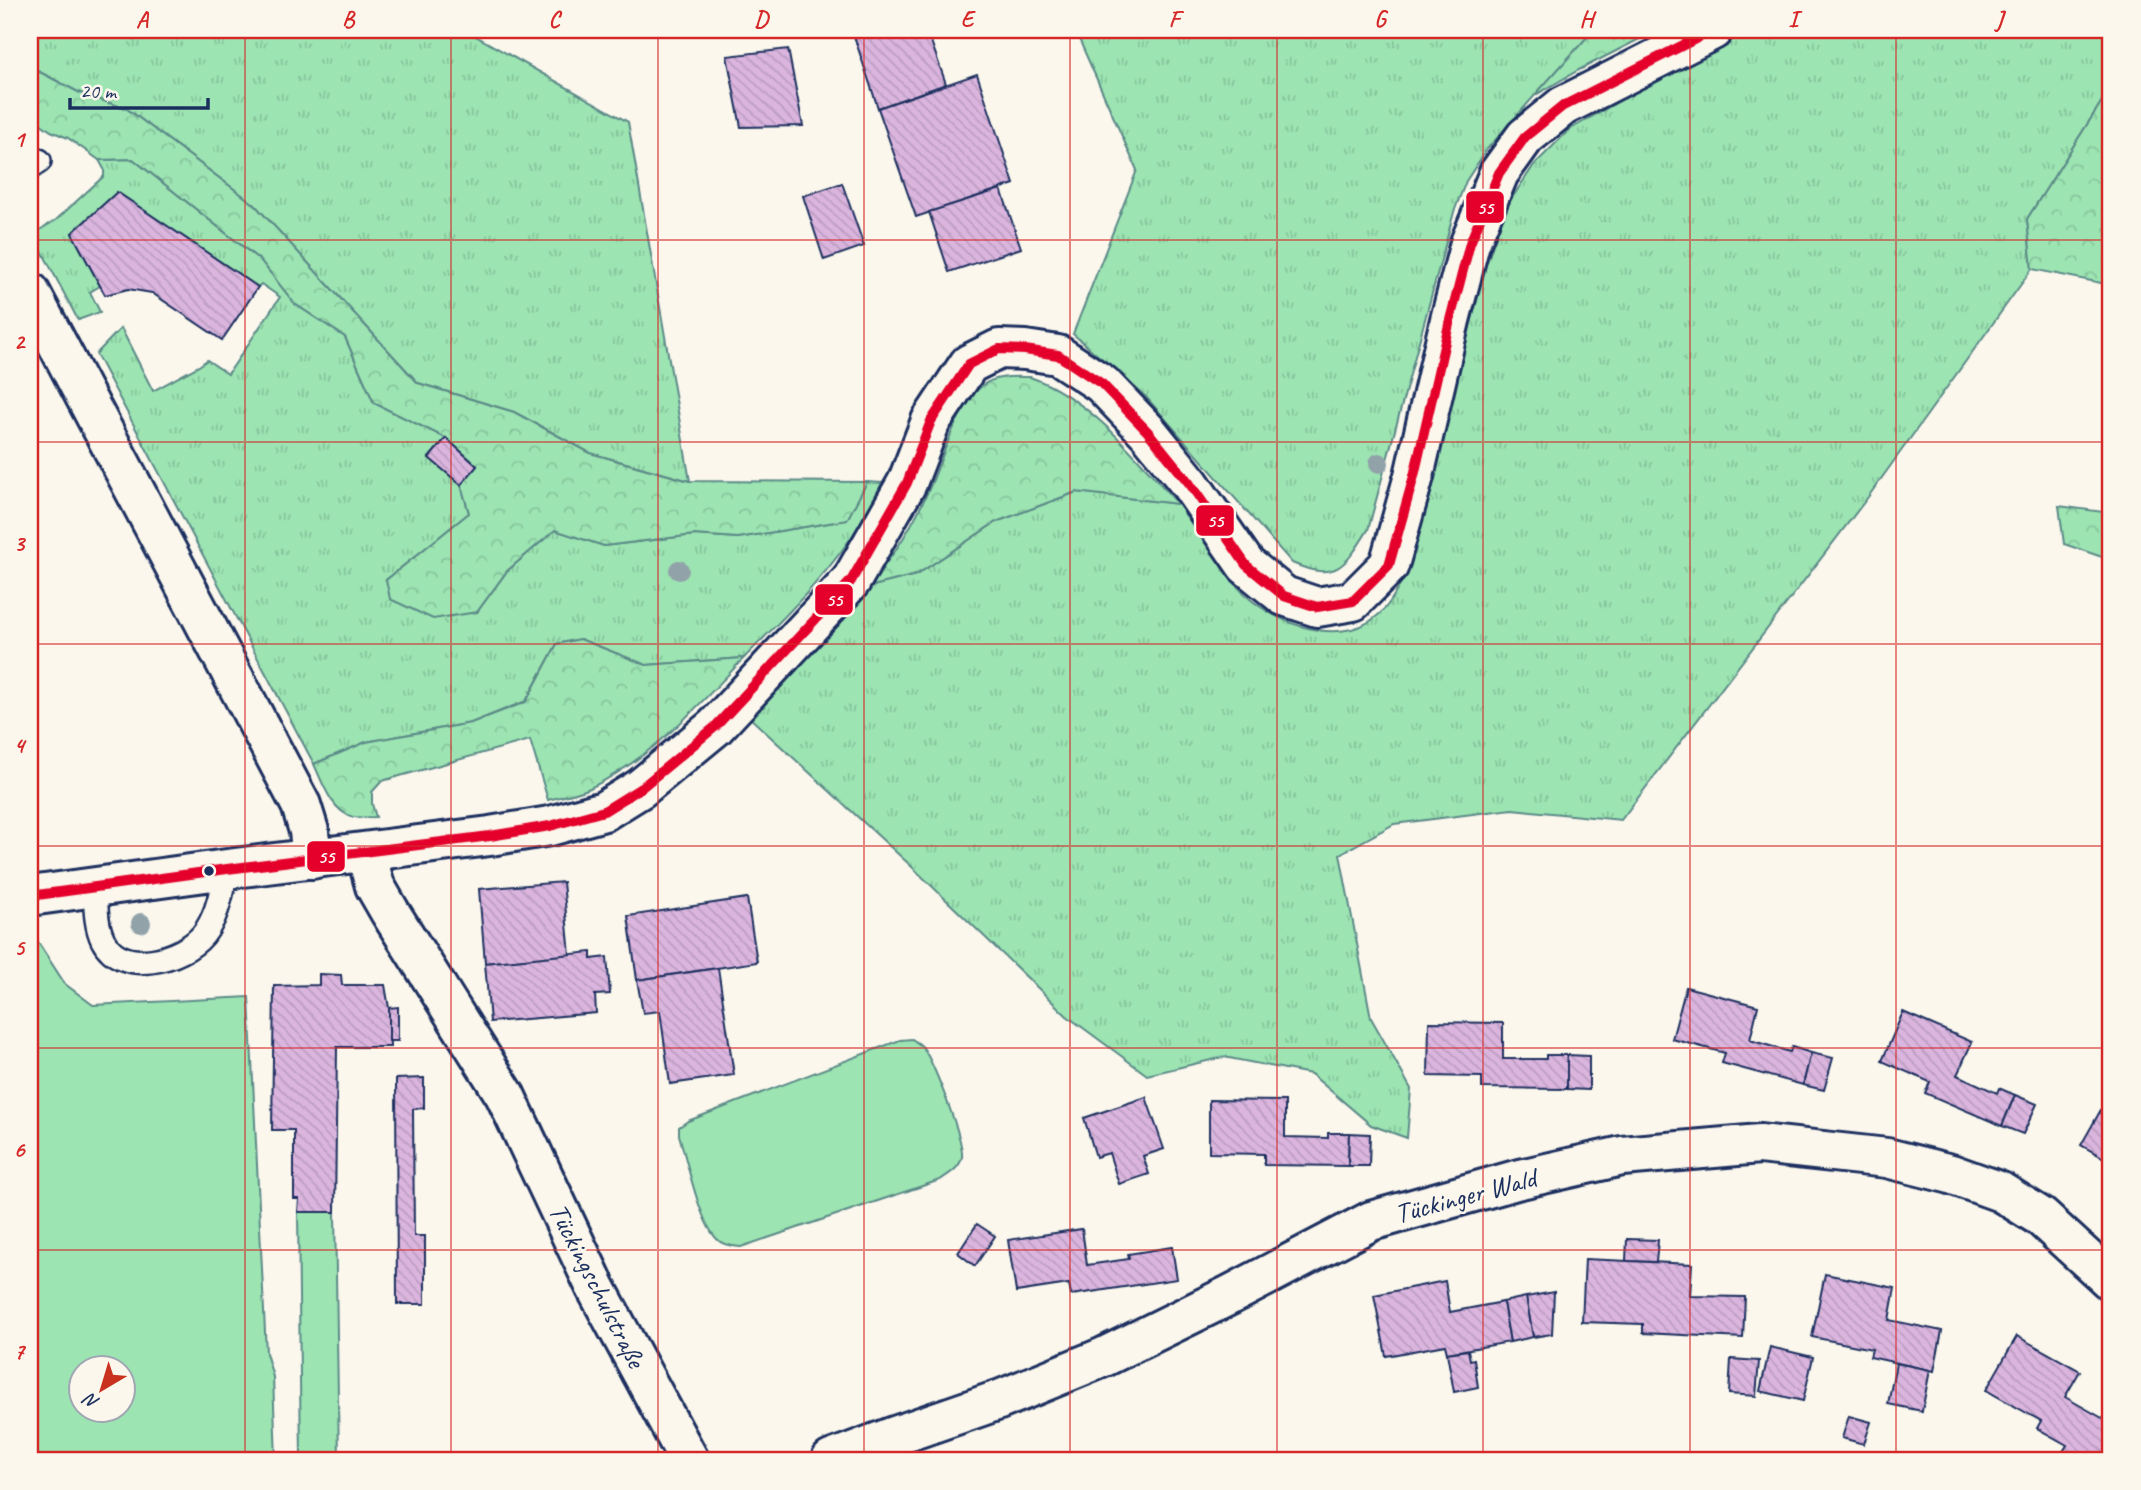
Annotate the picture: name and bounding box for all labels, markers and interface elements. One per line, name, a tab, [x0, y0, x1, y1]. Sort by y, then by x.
text: A	[136, 5, 150, 34]
text: B	[342, 5, 356, 34]
text: C	[549, 5, 563, 34]
text: D	[754, 5, 770, 34]
text: E	[961, 5, 977, 34]
text: F	[1169, 5, 1185, 34]
text: G	[1374, 5, 1389, 34]
text: H	[1579, 5, 1597, 34]
text: I	[1788, 5, 1803, 34]
text: J	[1993, 5, 2006, 34]
scale bar	[70, 66, 208, 110]
text: 20 m	[80, 78, 118, 104]
text: 1	[14, 125, 27, 154]
line badge: 55	[1465, 190, 1505, 224]
text: 55	[1477, 196, 1495, 220]
text: 2	[14, 327, 27, 356]
line badge: 55	[1195, 504, 1235, 537]
text: 55	[1207, 509, 1225, 533]
text: 3	[14, 529, 27, 558]
line badge: 55	[814, 583, 854, 616]
text: 55	[826, 588, 844, 612]
text: 4	[14, 731, 27, 760]
line badge: 55	[306, 840, 346, 873]
text: 55	[318, 845, 336, 869]
unlabelled marker	[202, 864, 216, 878]
text: 5	[14, 933, 26, 962]
text: 6	[14, 1135, 27, 1164]
street label: Tückinger Wald	[1391, 1159, 1543, 1231]
street label: Tückingschulstraße	[541, 1197, 655, 1375]
text: 7	[14, 1337, 27, 1366]
north arrow	[66, 1354, 136, 1424]
text: N	[78, 1387, 104, 1415]

